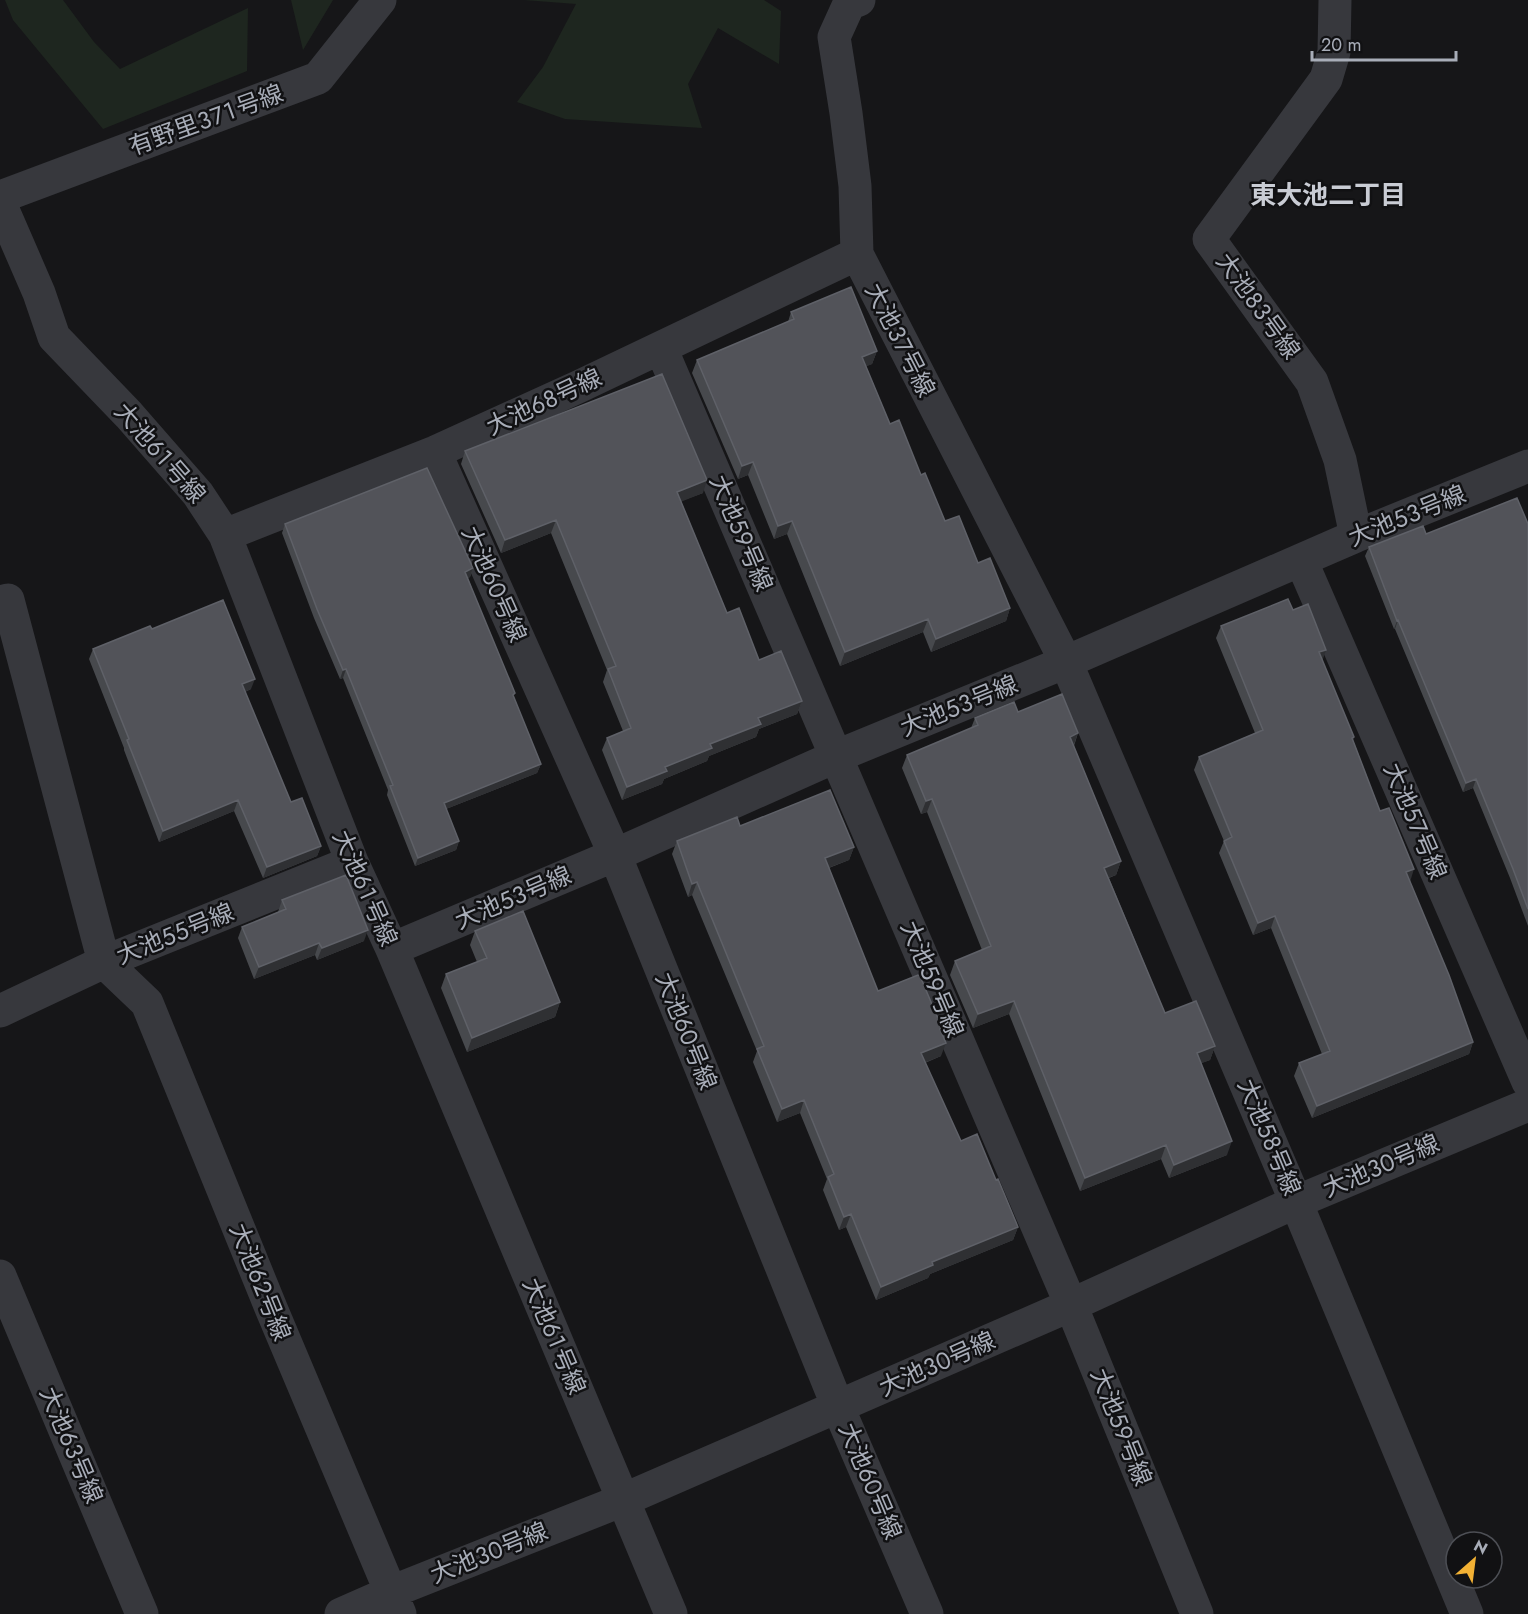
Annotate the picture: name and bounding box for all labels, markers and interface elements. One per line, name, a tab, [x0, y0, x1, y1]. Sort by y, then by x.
scale bar	[1312, 24, 1456, 62]
text: 20 m	[1321, 32, 1361, 58]
street label: 有野里３７１号線	[124, 75, 288, 164]
district label: 東大池二丁目	[1250, 176, 1406, 214]
street label: 大池８３号線	[1208, 245, 1309, 366]
street label: 大池３７号線	[857, 277, 944, 403]
street label: 大池６８号線	[480, 360, 607, 444]
street label: 大池６１号線	[107, 394, 214, 511]
street label: 大池５９号線	[701, 469, 782, 597]
street label: 大池５３号線	[1343, 476, 1471, 555]
street label: 大池６０号線	[453, 520, 536, 647]
street label: 大池５３号線	[895, 666, 1023, 745]
street label: 大池５７号線	[1375, 757, 1456, 885]
street label: 大池６１号線	[324, 824, 407, 951]
street label: 大池５３号線	[449, 857, 577, 938]
street label: 大池５５号線	[111, 894, 239, 973]
street label: 大池５９号線	[892, 915, 973, 1043]
street label: 大池６０号線	[647, 967, 726, 1095]
street label: 大池５８号線	[1229, 1073, 1310, 1201]
street label: 大池３０号線	[1317, 1125, 1445, 1206]
street label: 大池６２号線	[221, 1218, 300, 1346]
street label: 大池６１号線	[514, 1272, 595, 1400]
street label: 大池３０号線	[873, 1322, 1000, 1405]
street label: 大池５９号線	[1082, 1363, 1161, 1491]
street label: 大池６３号線	[31, 1381, 112, 1509]
street label: 大池６０号線	[830, 1417, 911, 1545]
street label: 大池３０号線	[425, 1513, 553, 1592]
north arrow	[1444, 1530, 1504, 1590]
text: N	[1470, 1534, 1492, 1560]

